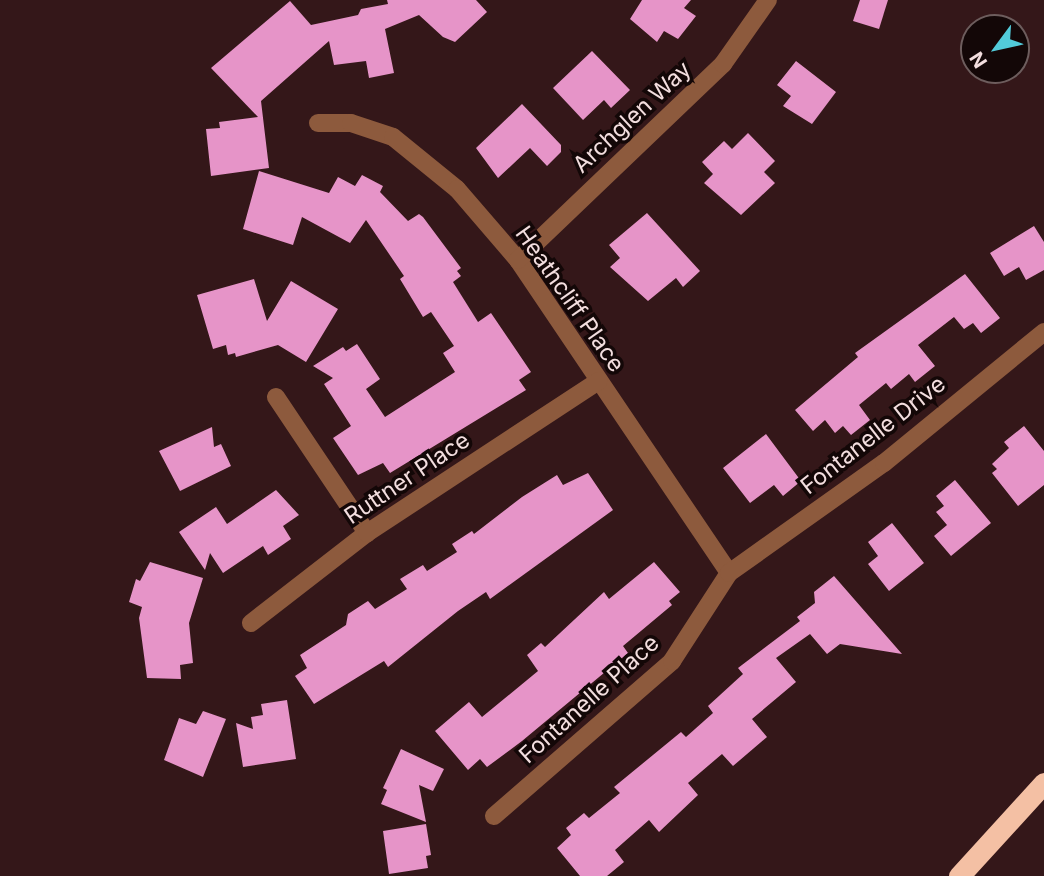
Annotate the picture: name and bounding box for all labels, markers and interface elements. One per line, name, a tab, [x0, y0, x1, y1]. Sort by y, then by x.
north arrow	[960, 14, 1030, 84]
text: N	[965, 47, 992, 72]
street label: Archglen Way	[567, 55, 697, 179]
street label: Heathcliff Place	[510, 221, 630, 377]
street label: Fontanelle Drive	[795, 370, 951, 500]
street label: Ruttner Place	[339, 426, 475, 530]
street label: Fontanelle Place	[513, 629, 665, 769]

